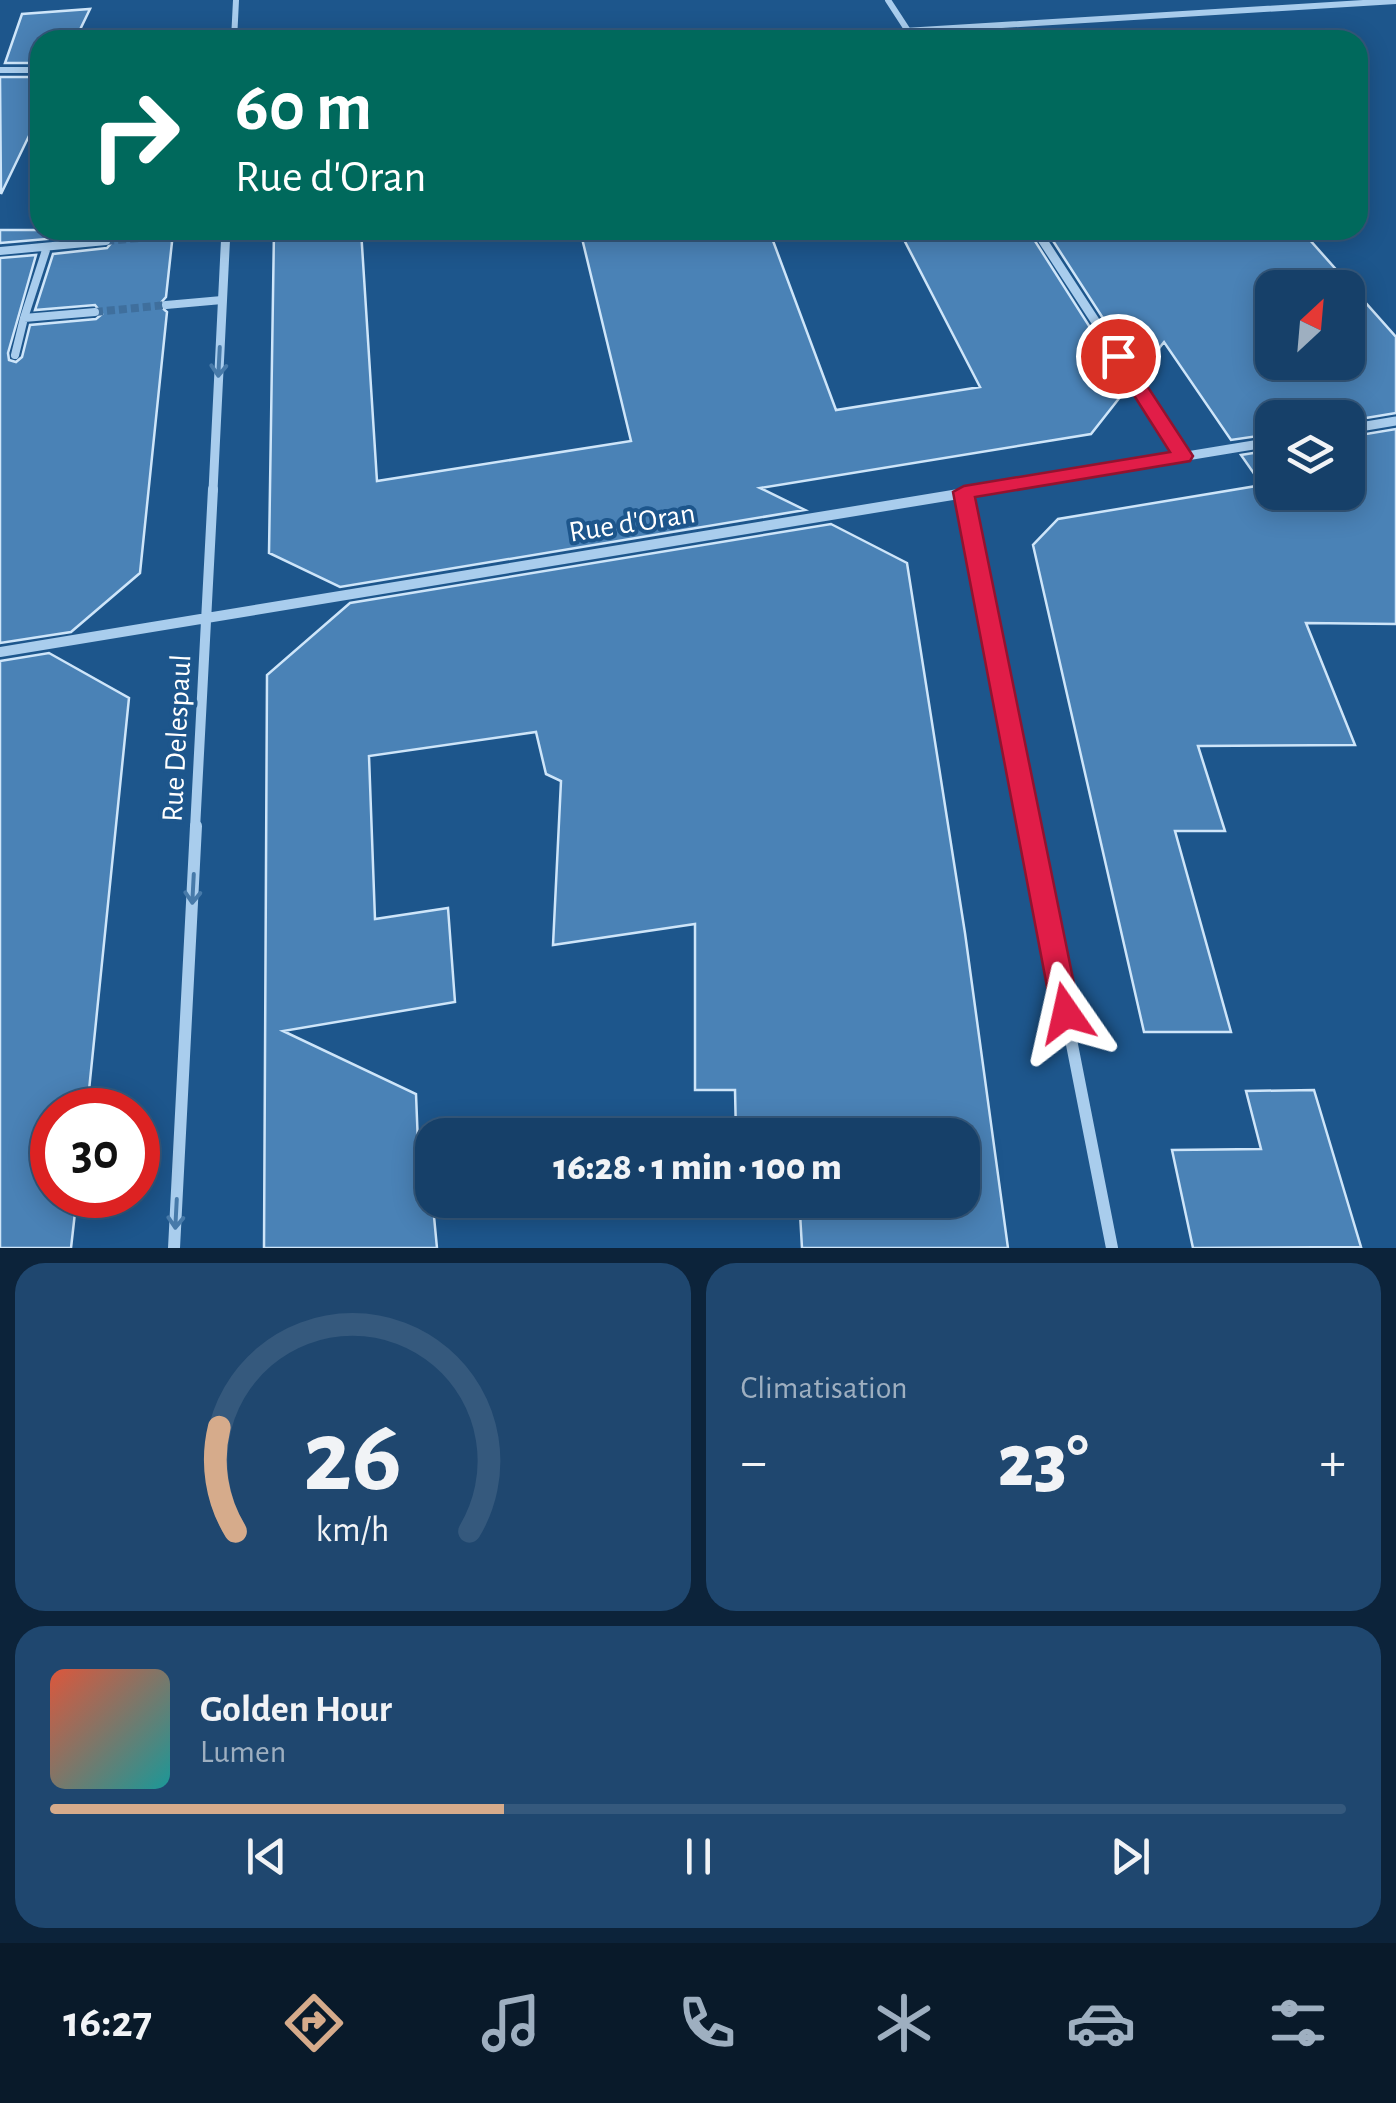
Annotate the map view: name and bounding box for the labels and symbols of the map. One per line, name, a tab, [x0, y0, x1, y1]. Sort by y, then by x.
north arrow	[1255, 270, 1365, 380]
pin	[1076, 314, 1161, 399]
one-way arrow	[209, 346, 228, 378]
street label: Rue d'Oran	[567, 498, 698, 548]
street label: Rue Delespaul	[158, 654, 196, 822]
one-way arrow	[183, 873, 202, 905]
position arrow	[1014, 961, 1118, 1065]
speed limit sign: 30	[30, 1088, 160, 1218]
one-way arrow	[166, 1197, 185, 1229]

